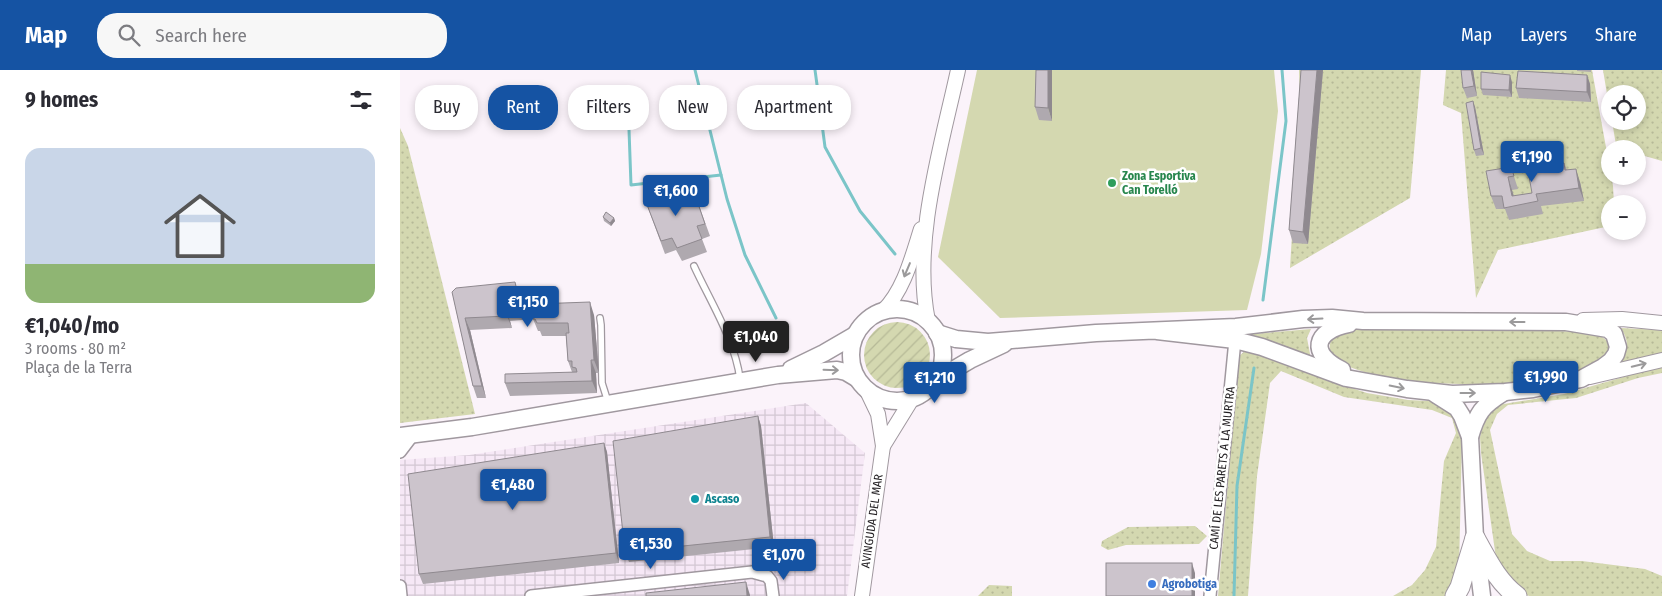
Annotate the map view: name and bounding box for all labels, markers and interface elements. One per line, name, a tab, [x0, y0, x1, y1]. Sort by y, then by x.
search box	[97, 13, 447, 58]
text: Map	[25, 21, 67, 49]
icon: search	[115, 21, 143, 49]
text: Search here	[155, 24, 247, 47]
text: Map	[1461, 24, 1492, 46]
text: Layers	[1520, 24, 1567, 46]
text: Share	[1595, 24, 1637, 46]
chip: Buy	[415, 85, 478, 130]
chip: Rent	[488, 85, 558, 130]
chip: Filters	[568, 85, 649, 130]
chip: New	[659, 85, 727, 130]
chip: Apartment	[737, 85, 851, 130]
map controls	[1601, 85, 1646, 240]
button: locate	[1601, 85, 1646, 130]
icon: filters	[347, 86, 375, 114]
text: 9 homes	[25, 87, 98, 113]
pin: €1,190	[1491, 140, 1573, 183]
button: +	[1601, 140, 1646, 185]
text: €1,190	[1512, 147, 1552, 166]
place label: Zona Esportiva Can Torelló	[1122, 169, 1196, 197]
pin: €1,600	[635, 174, 717, 217]
marker: Zona Esportiva Can Torelló	[1106, 177, 1118, 189]
icon: home	[155, 181, 245, 271]
text: €1,600	[654, 181, 698, 200]
button: −	[1601, 195, 1646, 240]
one-way arrow	[902, 262, 911, 277]
pin: €1,150	[487, 286, 569, 328]
text: €1,150	[508, 292, 548, 311]
text: €1,040/mo	[25, 313, 119, 339]
one-way arrow	[1307, 314, 1323, 324]
one-way arrow	[1509, 317, 1526, 327]
pin: €1,040	[715, 320, 797, 363]
text: €1,040	[734, 327, 778, 346]
text: 3 rooms · 80 m²	[25, 339, 126, 358]
text: Plaça de la Terra	[25, 358, 132, 377]
pin: €1,990	[1505, 360, 1587, 403]
one-way arrow	[1630, 360, 1646, 369]
pin: €1,210	[894, 362, 976, 404]
one-way arrow	[823, 366, 839, 375]
text: €1,990	[1524, 367, 1568, 386]
text: €1,210	[914, 368, 956, 387]
one-way arrow	[1389, 383, 1405, 392]
street label: CAMÍ DE LES PARETS A LA MURTRA	[1205, 385, 1238, 550]
one-way arrow	[1459, 389, 1475, 398]
pin: €1,480	[472, 468, 554, 511]
street label: AVINGUDA DEL MAR	[858, 473, 886, 569]
text: €1,480	[491, 475, 535, 494]
place label: Ascaso	[704, 492, 740, 506]
marker: Ascaso	[689, 493, 701, 505]
pin: €1,530	[610, 528, 692, 570]
text: €1,530	[630, 534, 672, 553]
pin: €1,070	[743, 538, 825, 581]
text: €1,070	[763, 545, 805, 564]
place label: Agrobotiga	[1161, 577, 1217, 591]
marker: Agrobotiga	[1146, 578, 1158, 590]

